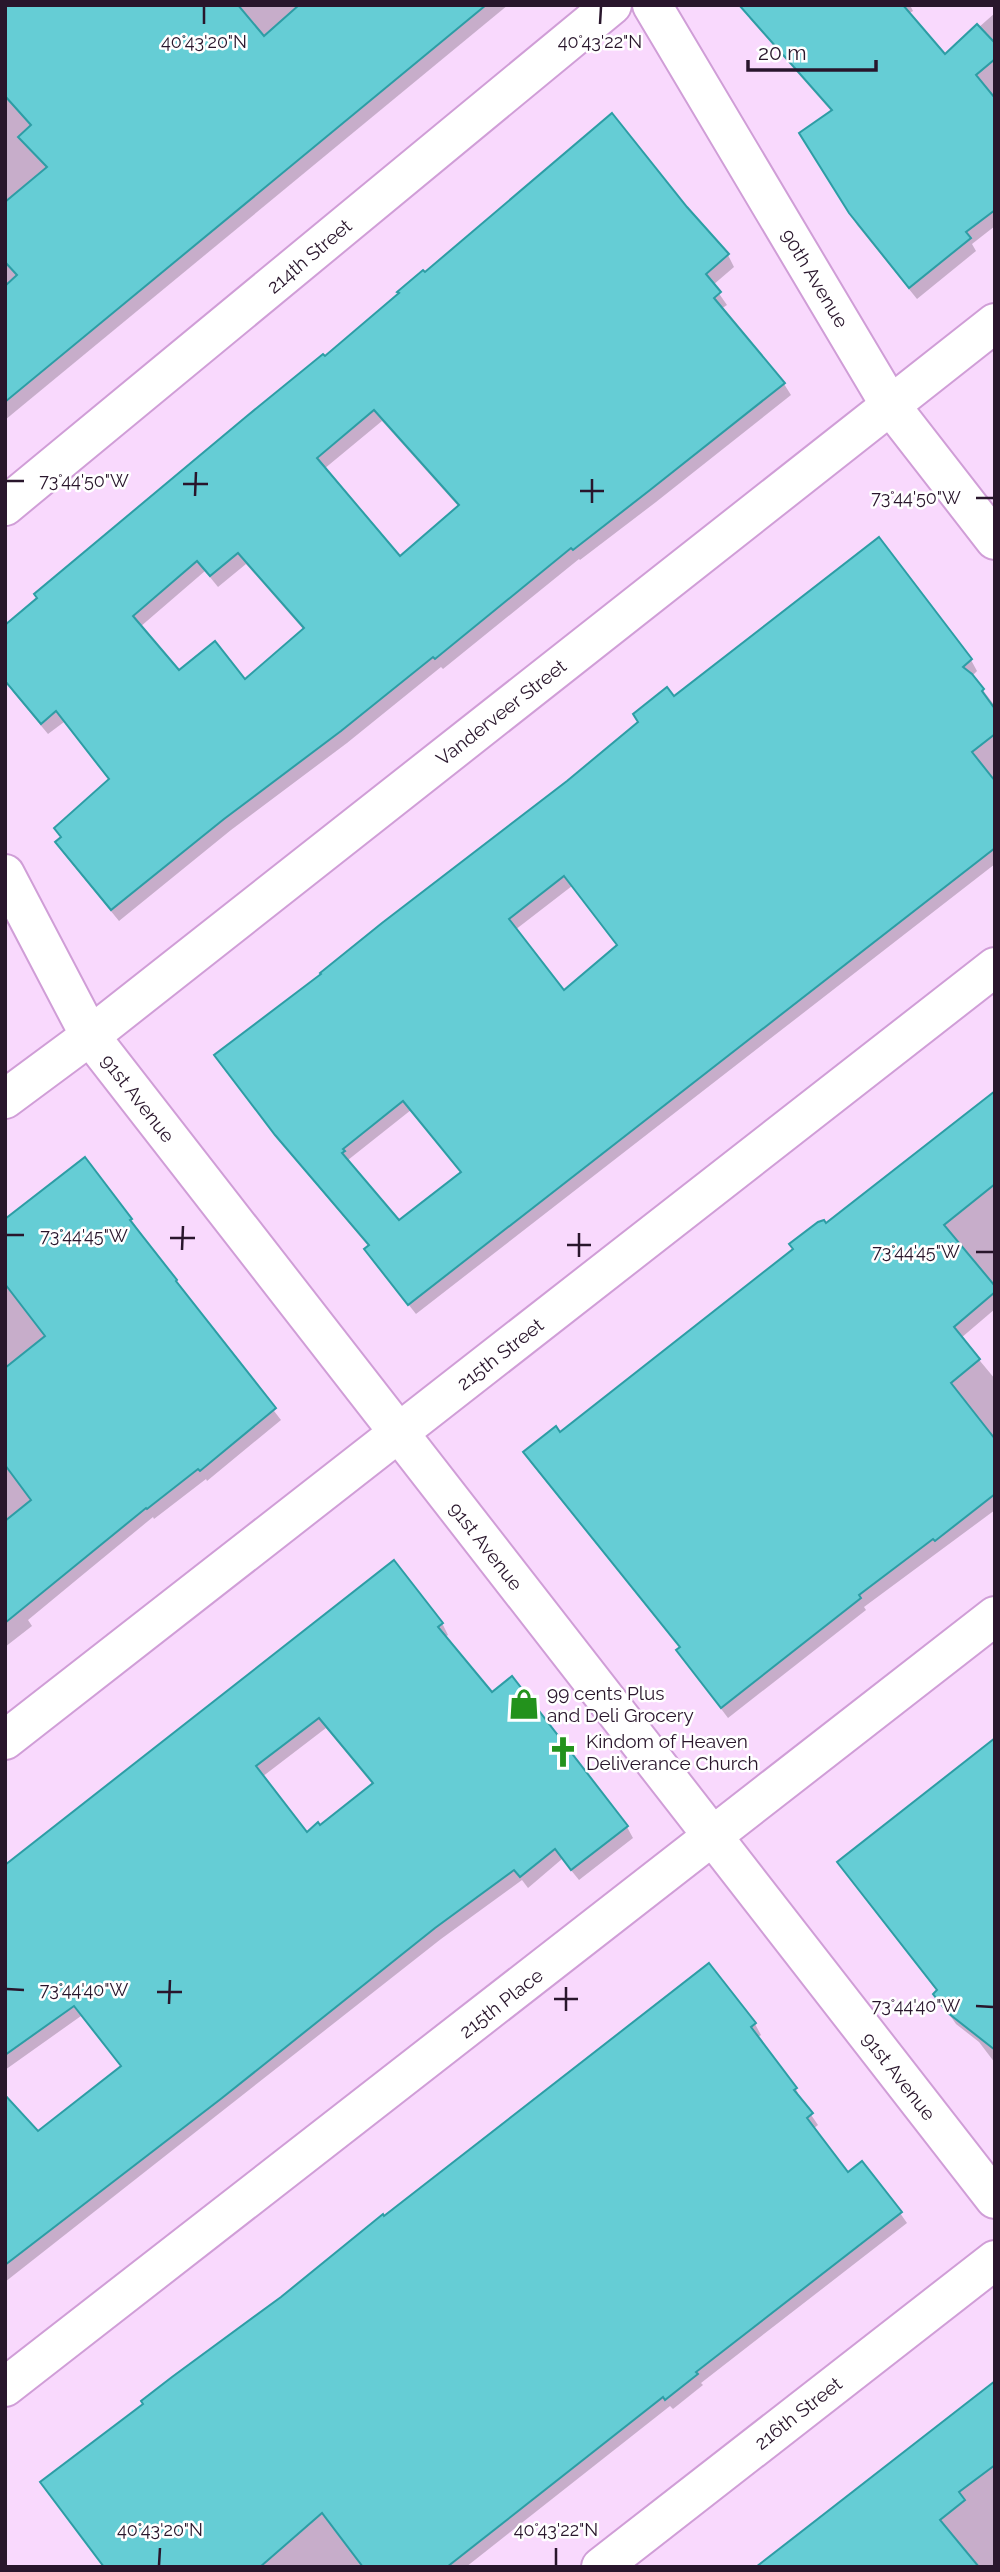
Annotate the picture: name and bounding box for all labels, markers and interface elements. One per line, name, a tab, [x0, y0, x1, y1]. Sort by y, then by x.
scale bar	[748, 28, 876, 72]
text: 40°43'20"N	[161, 31, 247, 52]
text: 40°43'22"N	[558, 31, 642, 52]
text: 20 m	[758, 40, 806, 65]
street label: 214th Street	[262, 214, 356, 298]
street label: 90th Avenue	[777, 225, 853, 331]
text: 73°44'50"W	[39, 470, 129, 491]
text: 73°44'50"W	[871, 487, 961, 508]
street label: Vanderveer Street	[432, 654, 571, 770]
street label: 91st Avenue	[97, 1050, 179, 1146]
text: 73°44'45"W	[40, 1225, 128, 1246]
text: 73°44'45"W	[872, 1241, 960, 1262]
street label: 215th Street	[453, 1313, 548, 1394]
street label: 91st Avenue	[445, 1498, 527, 1594]
place label: 99 cents Plus and Deli Grocery	[547, 1682, 694, 1726]
shop icon: 99 cents Plus and Deli Grocery	[507, 1687, 541, 1721]
place label: Kindom of Heaven Deliverance Church	[586, 1730, 759, 1774]
church icon: Kindom of Heaven Deliverance Church	[546, 1735, 580, 1769]
street label: 215th Place	[455, 1964, 547, 2042]
text: 73°44'40"W	[40, 1979, 129, 2000]
text: 73°44'40"W	[872, 1995, 961, 2016]
street label: 91st Avenue	[858, 2028, 940, 2124]
street label: 216th Street	[750, 2372, 846, 2454]
text: 40°43'20"N	[117, 2519, 203, 2540]
text: 40°43'22"N	[514, 2519, 598, 2540]

